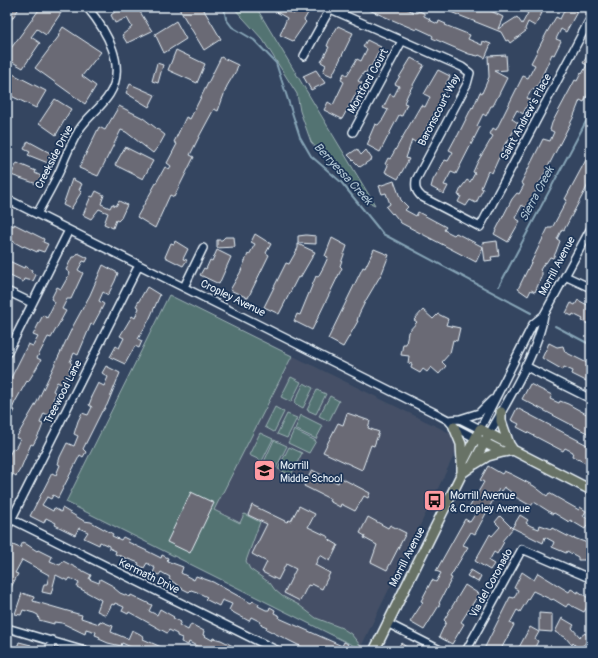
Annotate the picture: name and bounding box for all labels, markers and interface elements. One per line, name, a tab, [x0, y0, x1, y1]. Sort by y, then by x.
street label: Montford Court	[345, 46, 391, 116]
street label: Saint Andrew's Place	[498, 71, 555, 162]
street label: Baronscourt Way	[415, 72, 463, 148]
street label: Creekside Drive	[32, 123, 76, 191]
water label: Berryessa Creek	[310, 140, 376, 209]
water label: Sierra Creek	[516, 163, 558, 224]
street label: Morrill Avenue	[536, 234, 578, 298]
street label: Cropley Avenue	[198, 277, 268, 320]
street label: Treewood Lane	[41, 357, 85, 426]
school or university icon: Morrill Middle School	[251, 458, 277, 484]
place label: Morrill Middle School	[280, 459, 343, 485]
bus stop icon: Morrill Avenue & Cropley Avenue	[421, 488, 447, 514]
place label: Morrill Avenue & Cropley Avenue	[450, 489, 530, 515]
street label: Morrill Avenue	[386, 525, 428, 589]
street label: Via del Coronado	[467, 546, 515, 620]
street label: Kermath Drive	[116, 556, 182, 597]

